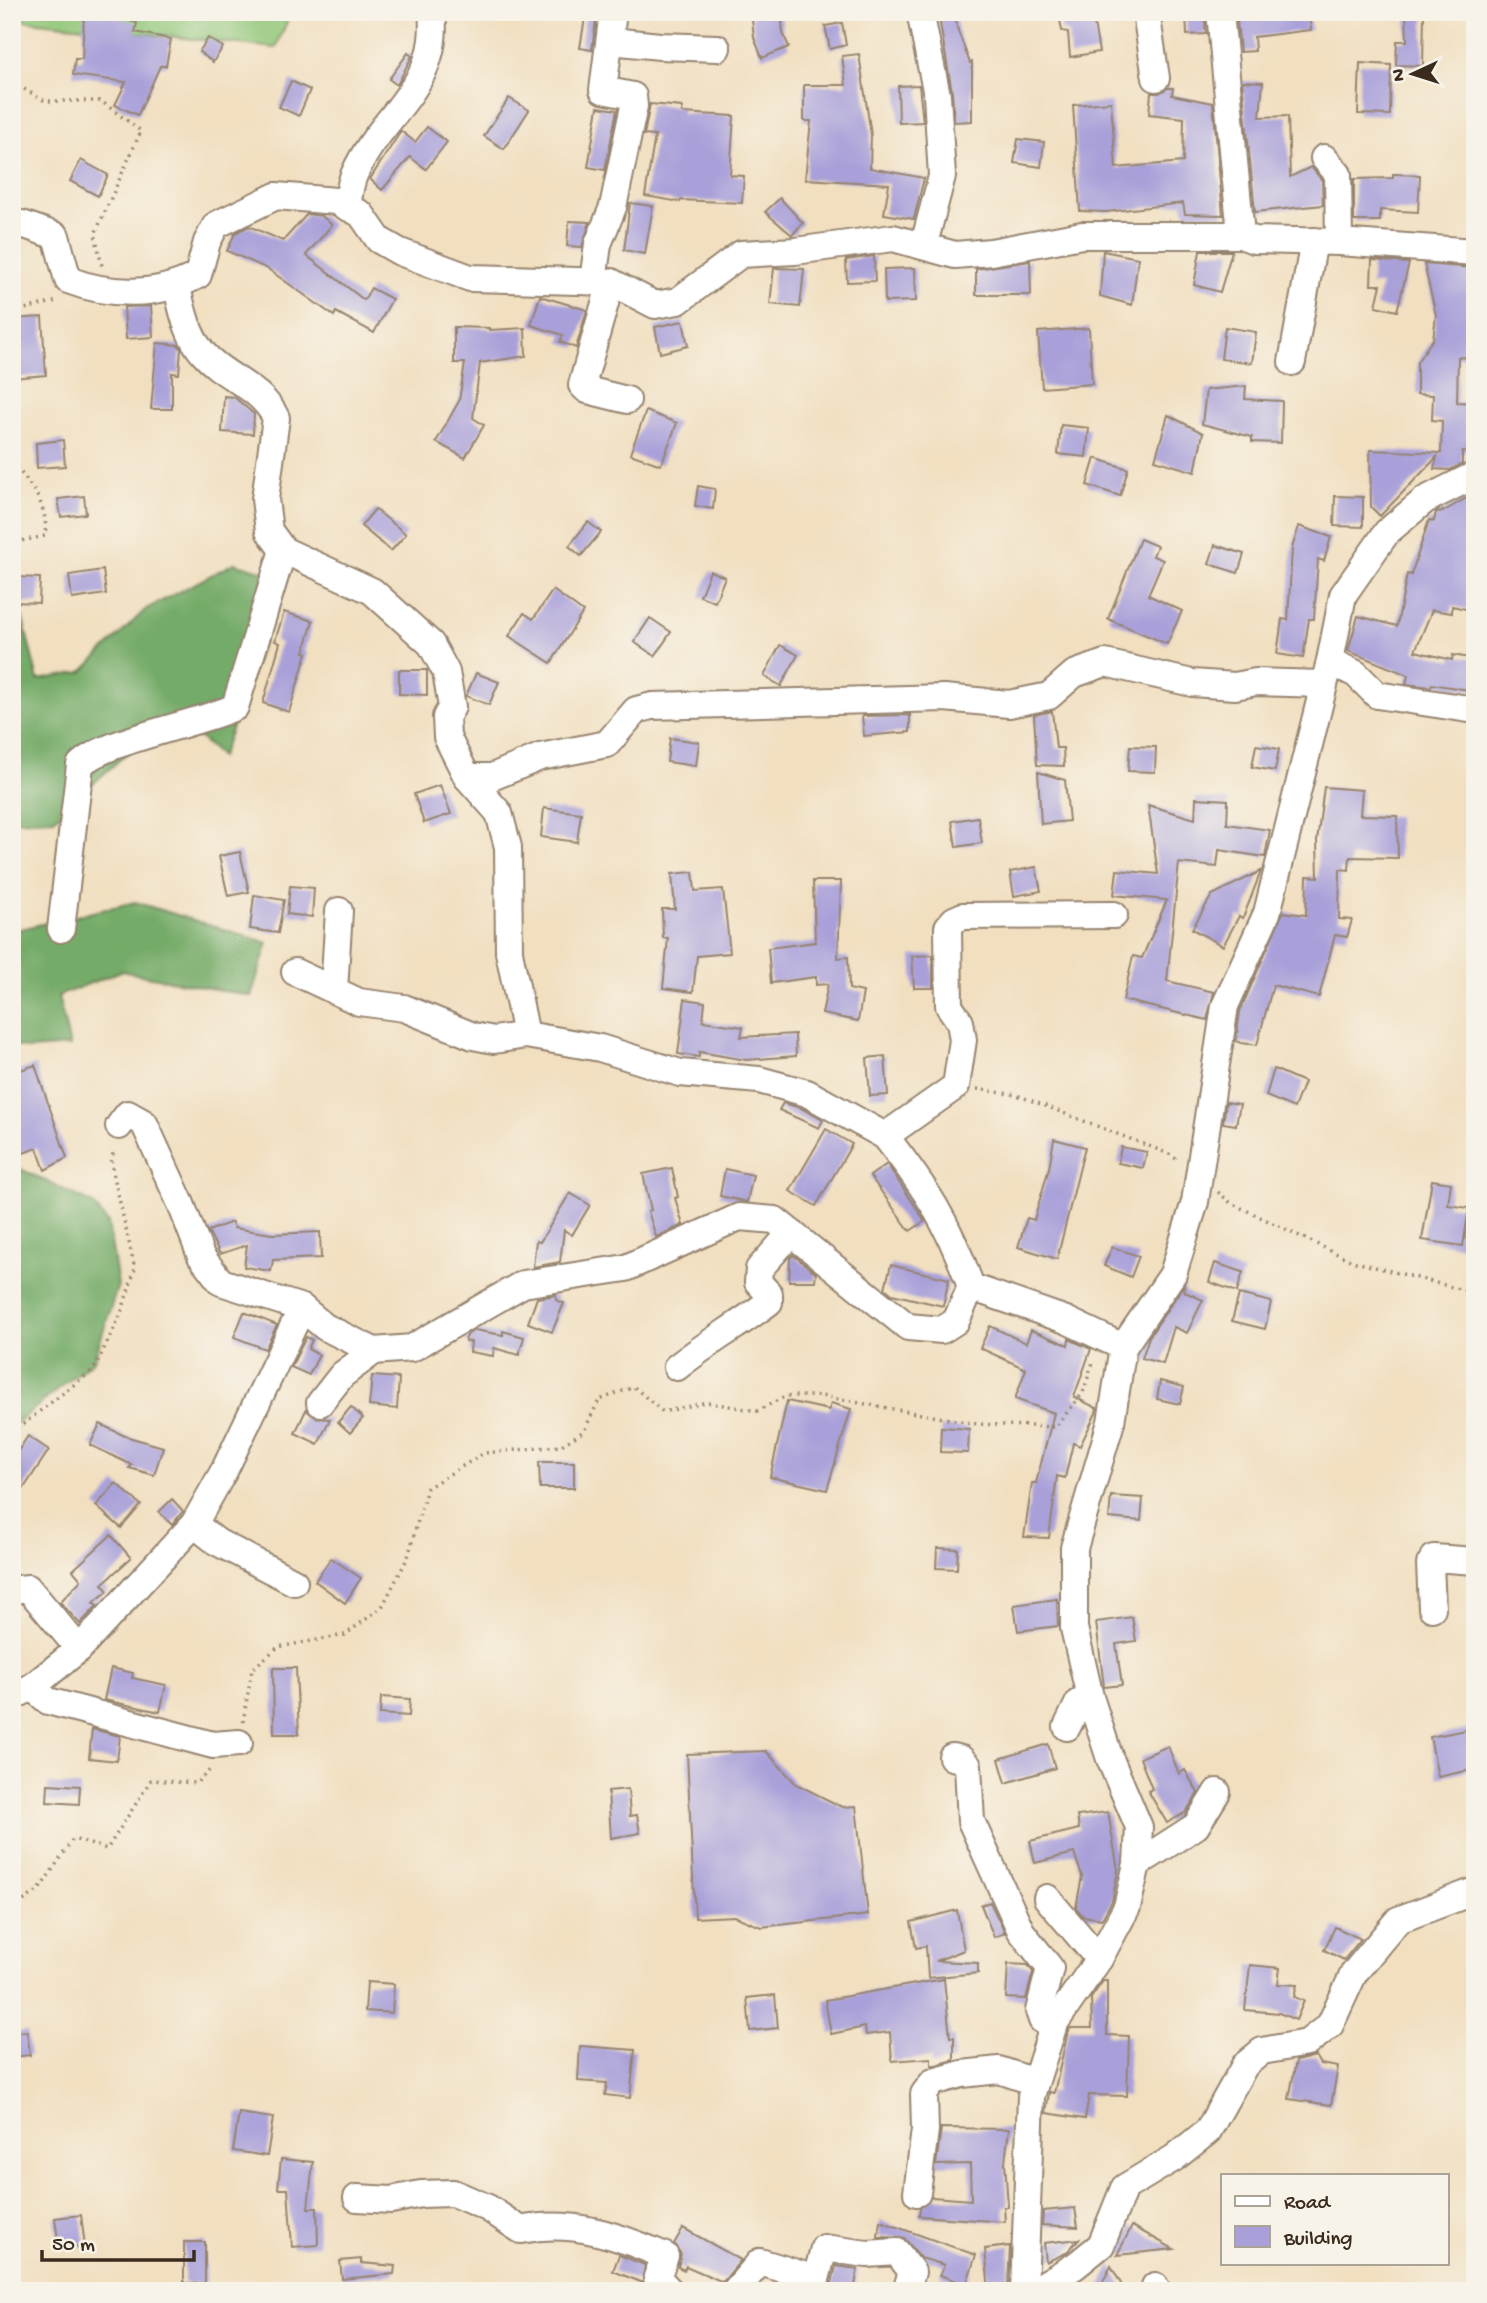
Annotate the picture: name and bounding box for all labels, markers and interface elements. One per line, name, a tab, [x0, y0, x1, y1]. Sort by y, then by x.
north arrow	[1378, 38, 1448, 108]
text: N	[1388, 68, 1411, 82]
legend	[1221, 2174, 1448, 2264]
text: Road	[1284, 2192, 1332, 2217]
scale bar	[42, 2219, 194, 2263]
text: Building	[1283, 2228, 1353, 2253]
text: 50 m	[52, 2234, 95, 2259]

